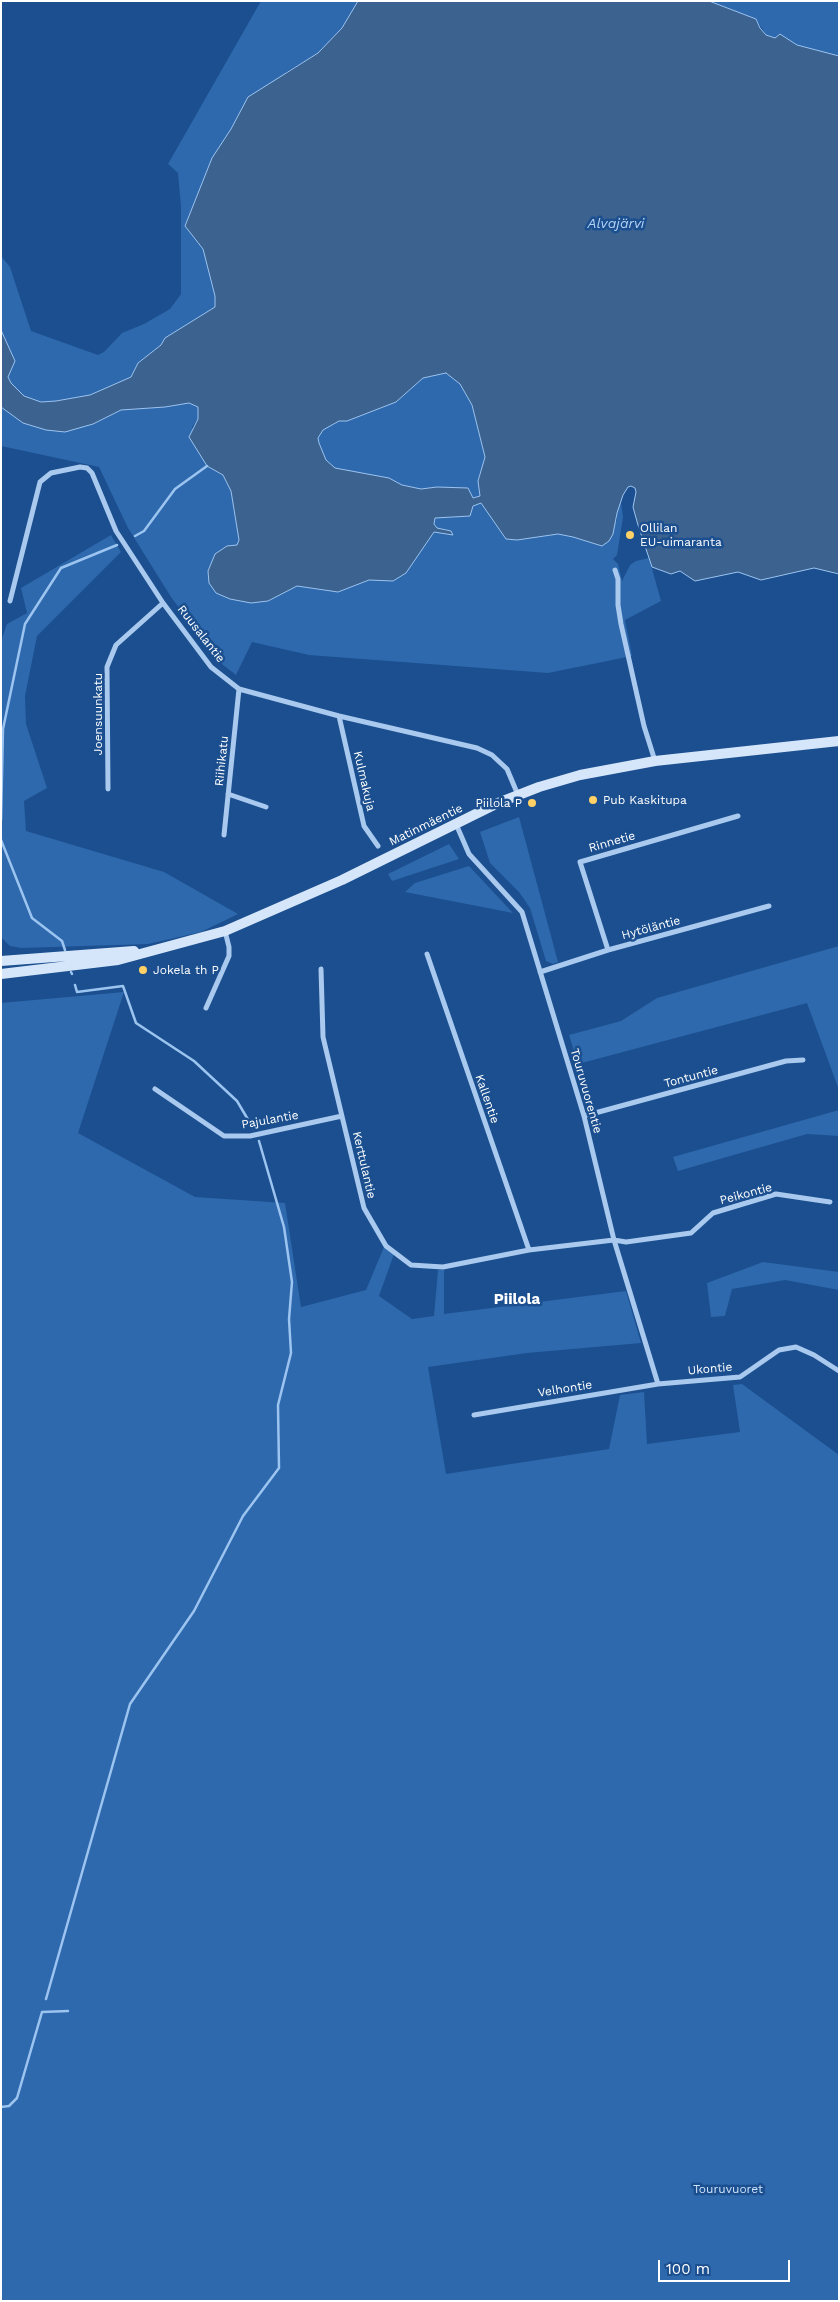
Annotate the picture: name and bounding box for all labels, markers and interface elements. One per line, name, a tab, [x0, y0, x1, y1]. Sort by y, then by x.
water label: Alvajärvi	[588, 216, 644, 232]
place label: Ollilan EU-uimaranta	[640, 521, 722, 549]
marker: Ollilan EU-uimaranta	[624, 529, 636, 541]
street label: Ruusalantie	[174, 602, 228, 666]
street label: Joensuunkatu	[91, 673, 105, 755]
street label: Riihikatu	[212, 735, 232, 787]
street label: Kulmakuja	[350, 750, 378, 812]
place label: Pub Kaskitupa	[603, 793, 687, 807]
marker: Pub Kaskitupa	[587, 794, 599, 806]
place label: Piilola P	[476, 796, 522, 810]
marker: Piilola P	[526, 797, 538, 809]
street label: Matinmäentie	[387, 801, 465, 849]
street label: Rinnetie	[587, 828, 637, 856]
street label: Hytöläntie	[620, 913, 682, 943]
place label: Jokela th P	[153, 963, 219, 977]
marker: Jokela th P	[137, 964, 149, 976]
street label: Touruvuorentie	[567, 1047, 605, 1135]
street label: Tontuntie	[662, 1063, 720, 1091]
street label: Kallentie	[472, 1072, 502, 1126]
street label: Pajulantie	[240, 1108, 300, 1132]
street label: Kerttulantie	[349, 1130, 379, 1200]
street label: Peikontie	[718, 1180, 774, 1208]
district label: Piilola	[494, 1291, 540, 1309]
street label: Ukontie	[687, 1360, 733, 1378]
street label: Velhontie	[537, 1378, 593, 1400]
park label: Touruvuoret	[693, 2182, 763, 2196]
scale bar	[660, 2250, 792, 2282]
text: 100 m	[666, 2260, 710, 2278]

